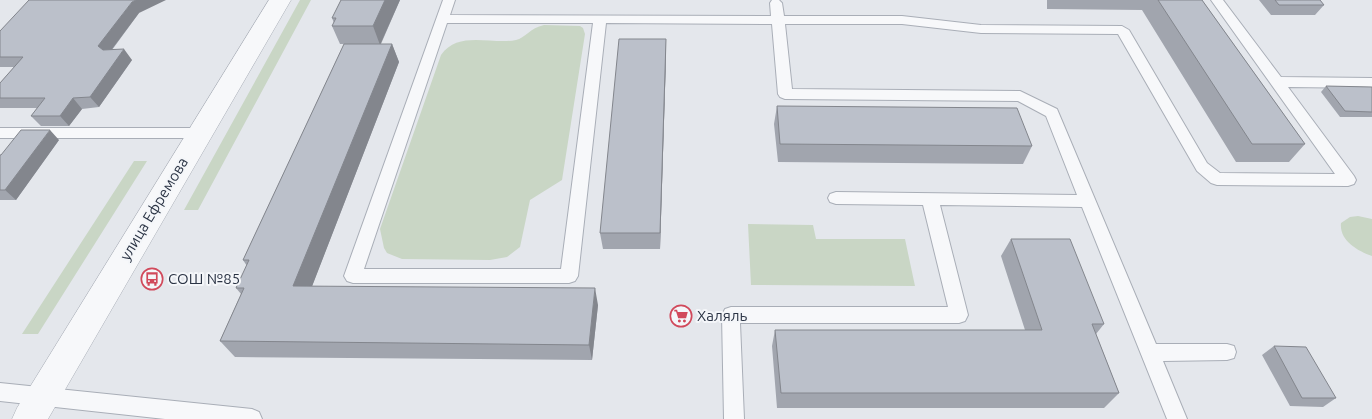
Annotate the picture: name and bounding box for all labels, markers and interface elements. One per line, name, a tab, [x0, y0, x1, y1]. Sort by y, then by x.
street label: улица Ефремова	[116, 154, 191, 263]
bus stop icon: СОШ №85	[140, 267, 164, 291]
place label: СОШ №85	[168, 270, 240, 287]
supermarket icon: Халяль	[669, 304, 693, 328]
place label: Халяль	[697, 307, 748, 324]

